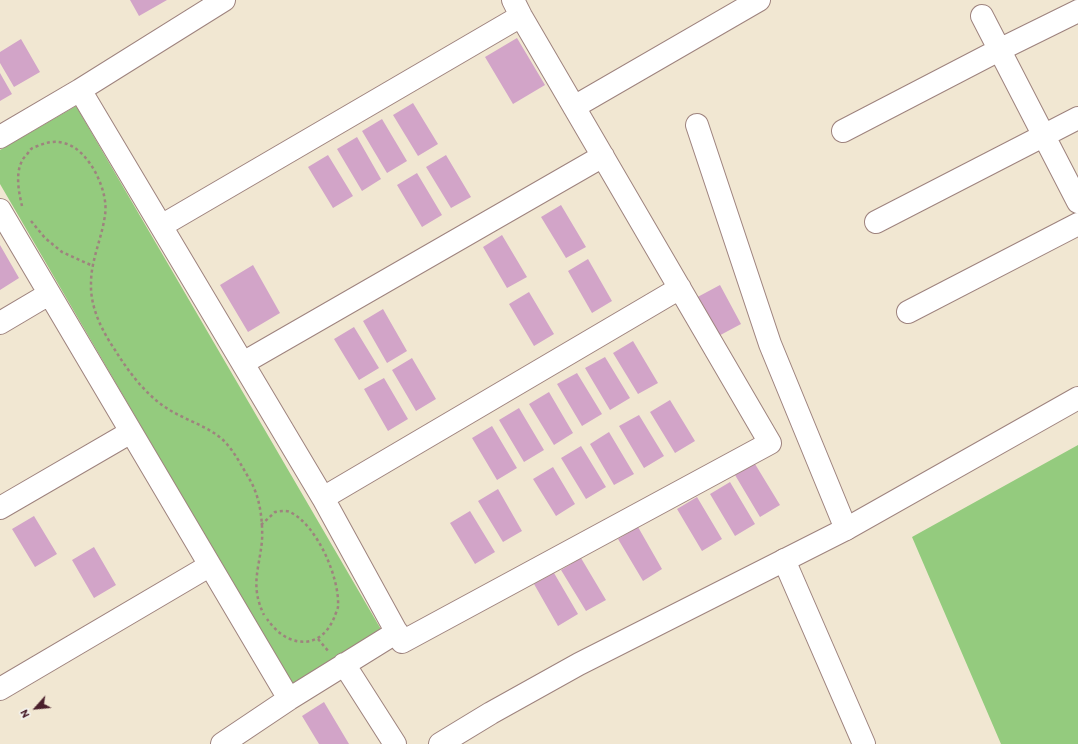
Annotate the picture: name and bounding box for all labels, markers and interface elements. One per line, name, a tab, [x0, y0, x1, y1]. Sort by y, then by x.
north arrow	[16, 688, 56, 728]
text: N	[17, 707, 32, 720]

